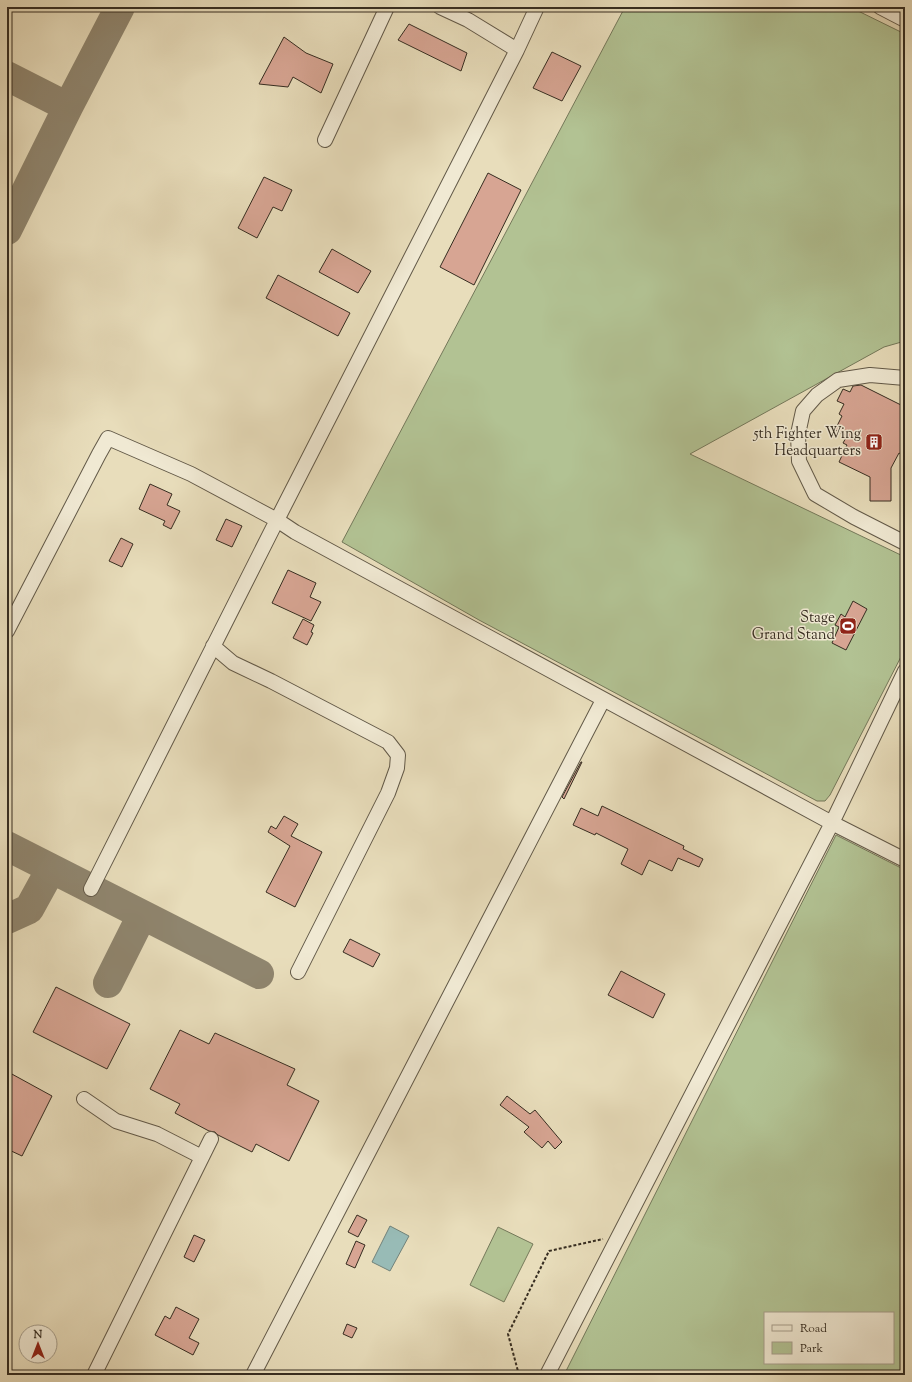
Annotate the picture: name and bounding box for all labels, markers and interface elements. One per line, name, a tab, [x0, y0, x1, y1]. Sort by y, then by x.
place label: 5th Fighter Wing Headquarters	[752, 424, 861, 462]
building icon: 5th Fighter Wing Headquarters	[864, 432, 884, 452]
place label: Stage Grand Stand	[752, 608, 836, 646]
sports icon: Stage Grand Stand	[838, 616, 858, 636]
legend	[764, 1312, 894, 1364]
text: Road	[800, 1320, 827, 1338]
north arrow	[18, 1324, 58, 1364]
text: N	[33, 1327, 43, 1343]
text: Park	[800, 1340, 823, 1358]

